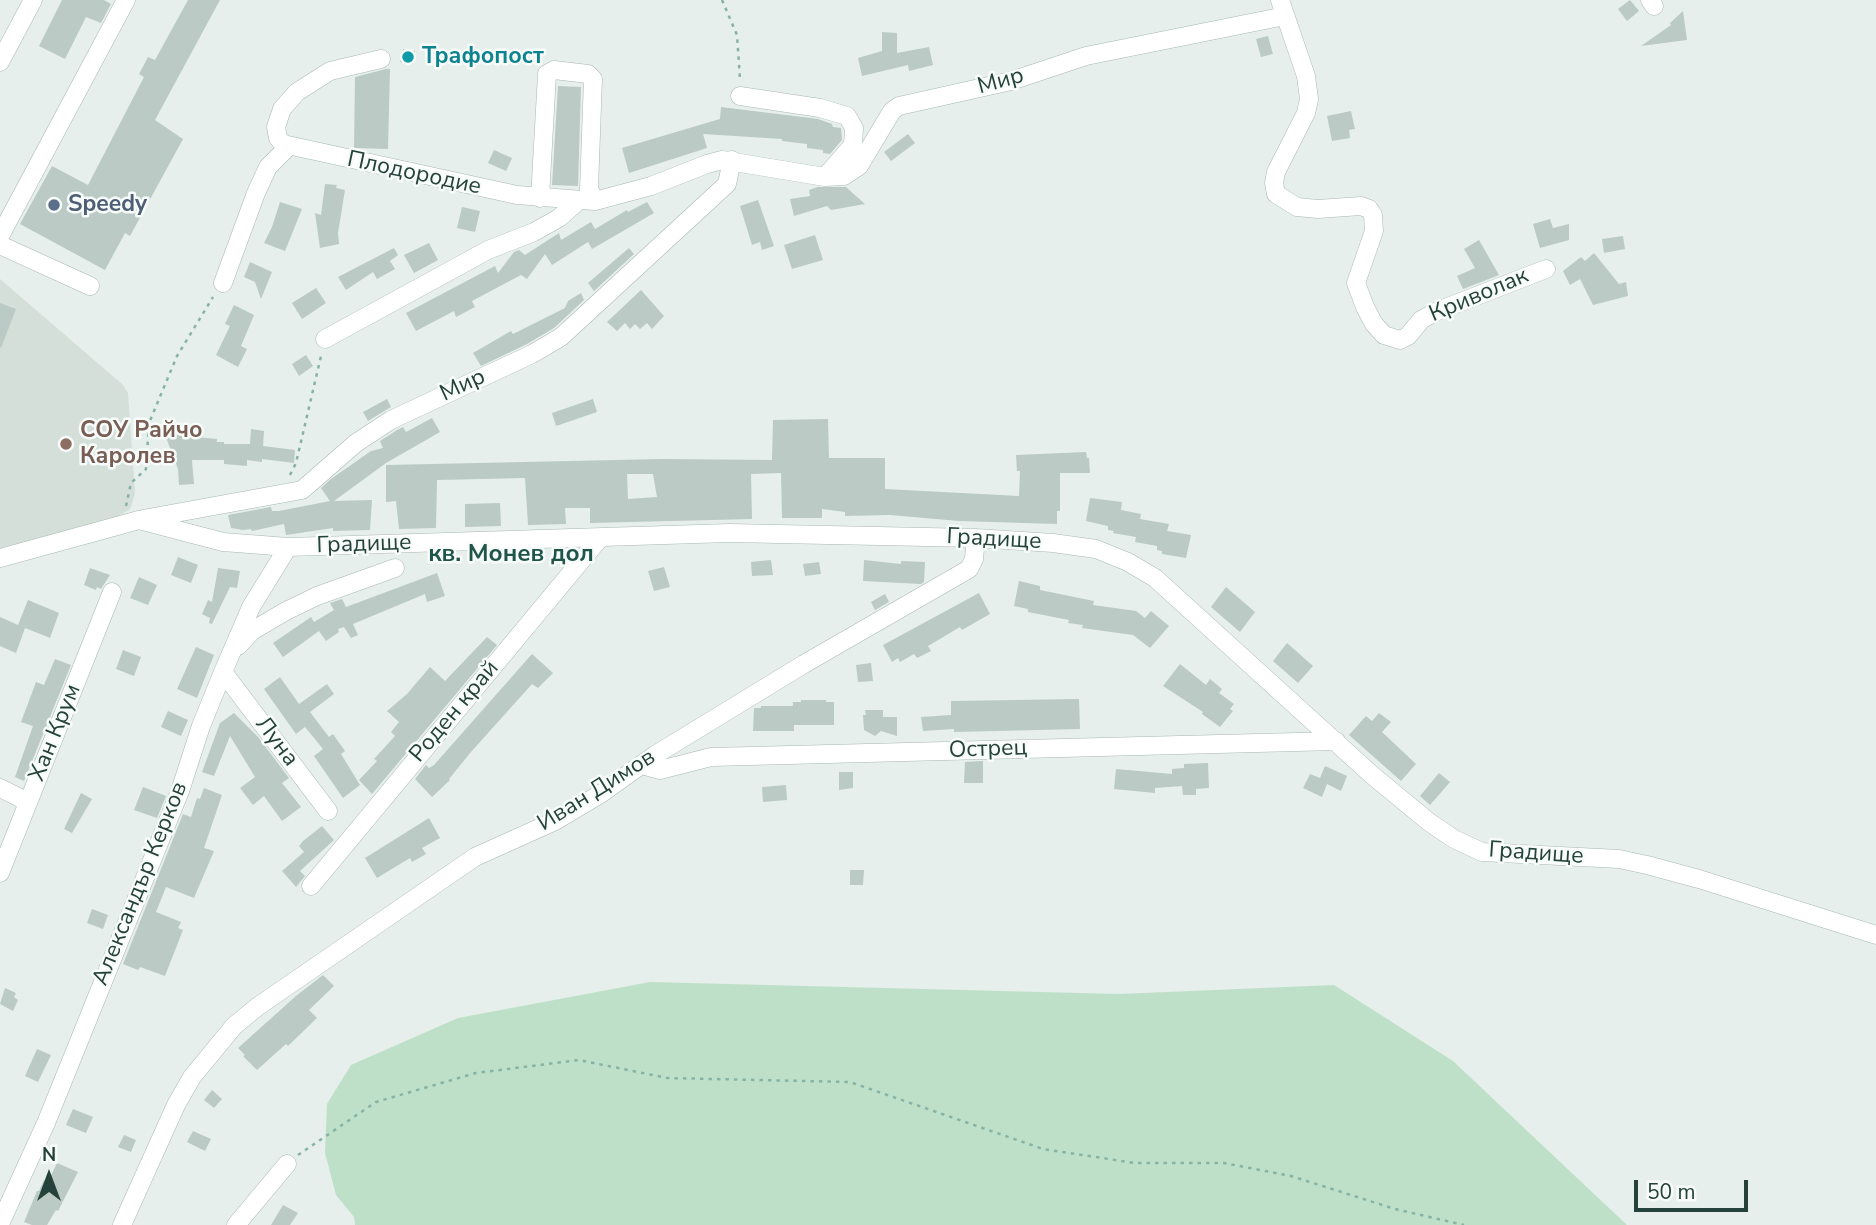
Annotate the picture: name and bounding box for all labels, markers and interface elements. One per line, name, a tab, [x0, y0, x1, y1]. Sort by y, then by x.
place label: Трафопост	[422, 43, 544, 71]
marker: Трафопост	[400, 49, 416, 65]
street label: Мир	[975, 63, 1027, 101]
street label: Плодородие	[344, 146, 484, 202]
place label: Speedy	[68, 191, 147, 219]
marker: Speedy	[46, 197, 62, 213]
street label: Криволак	[1425, 263, 1533, 329]
street label: Мир	[436, 364, 490, 408]
place label: СОУ Райчо Каролев	[80, 417, 203, 471]
marker: СОУ Райчо Каролев	[58, 436, 74, 452]
street label: Градище	[946, 524, 1042, 556]
street label: Градище	[316, 530, 412, 560]
district label: кв. Монев дол	[428, 541, 594, 569]
street label: Роден край	[404, 656, 506, 768]
street label: Хан Крум	[24, 680, 88, 786]
street label: Луна	[248, 712, 304, 772]
street label: Острец	[948, 735, 1028, 765]
street label: Иван Димов	[533, 744, 661, 838]
street label: Александър Керков	[88, 778, 194, 990]
street label: Градище	[1488, 837, 1584, 871]
north arrow	[14, 1141, 84, 1211]
text: N	[42, 1142, 56, 1168]
scale bar	[1638, 1166, 1752, 1210]
text: 50 m	[1647, 1178, 1696, 1206]

